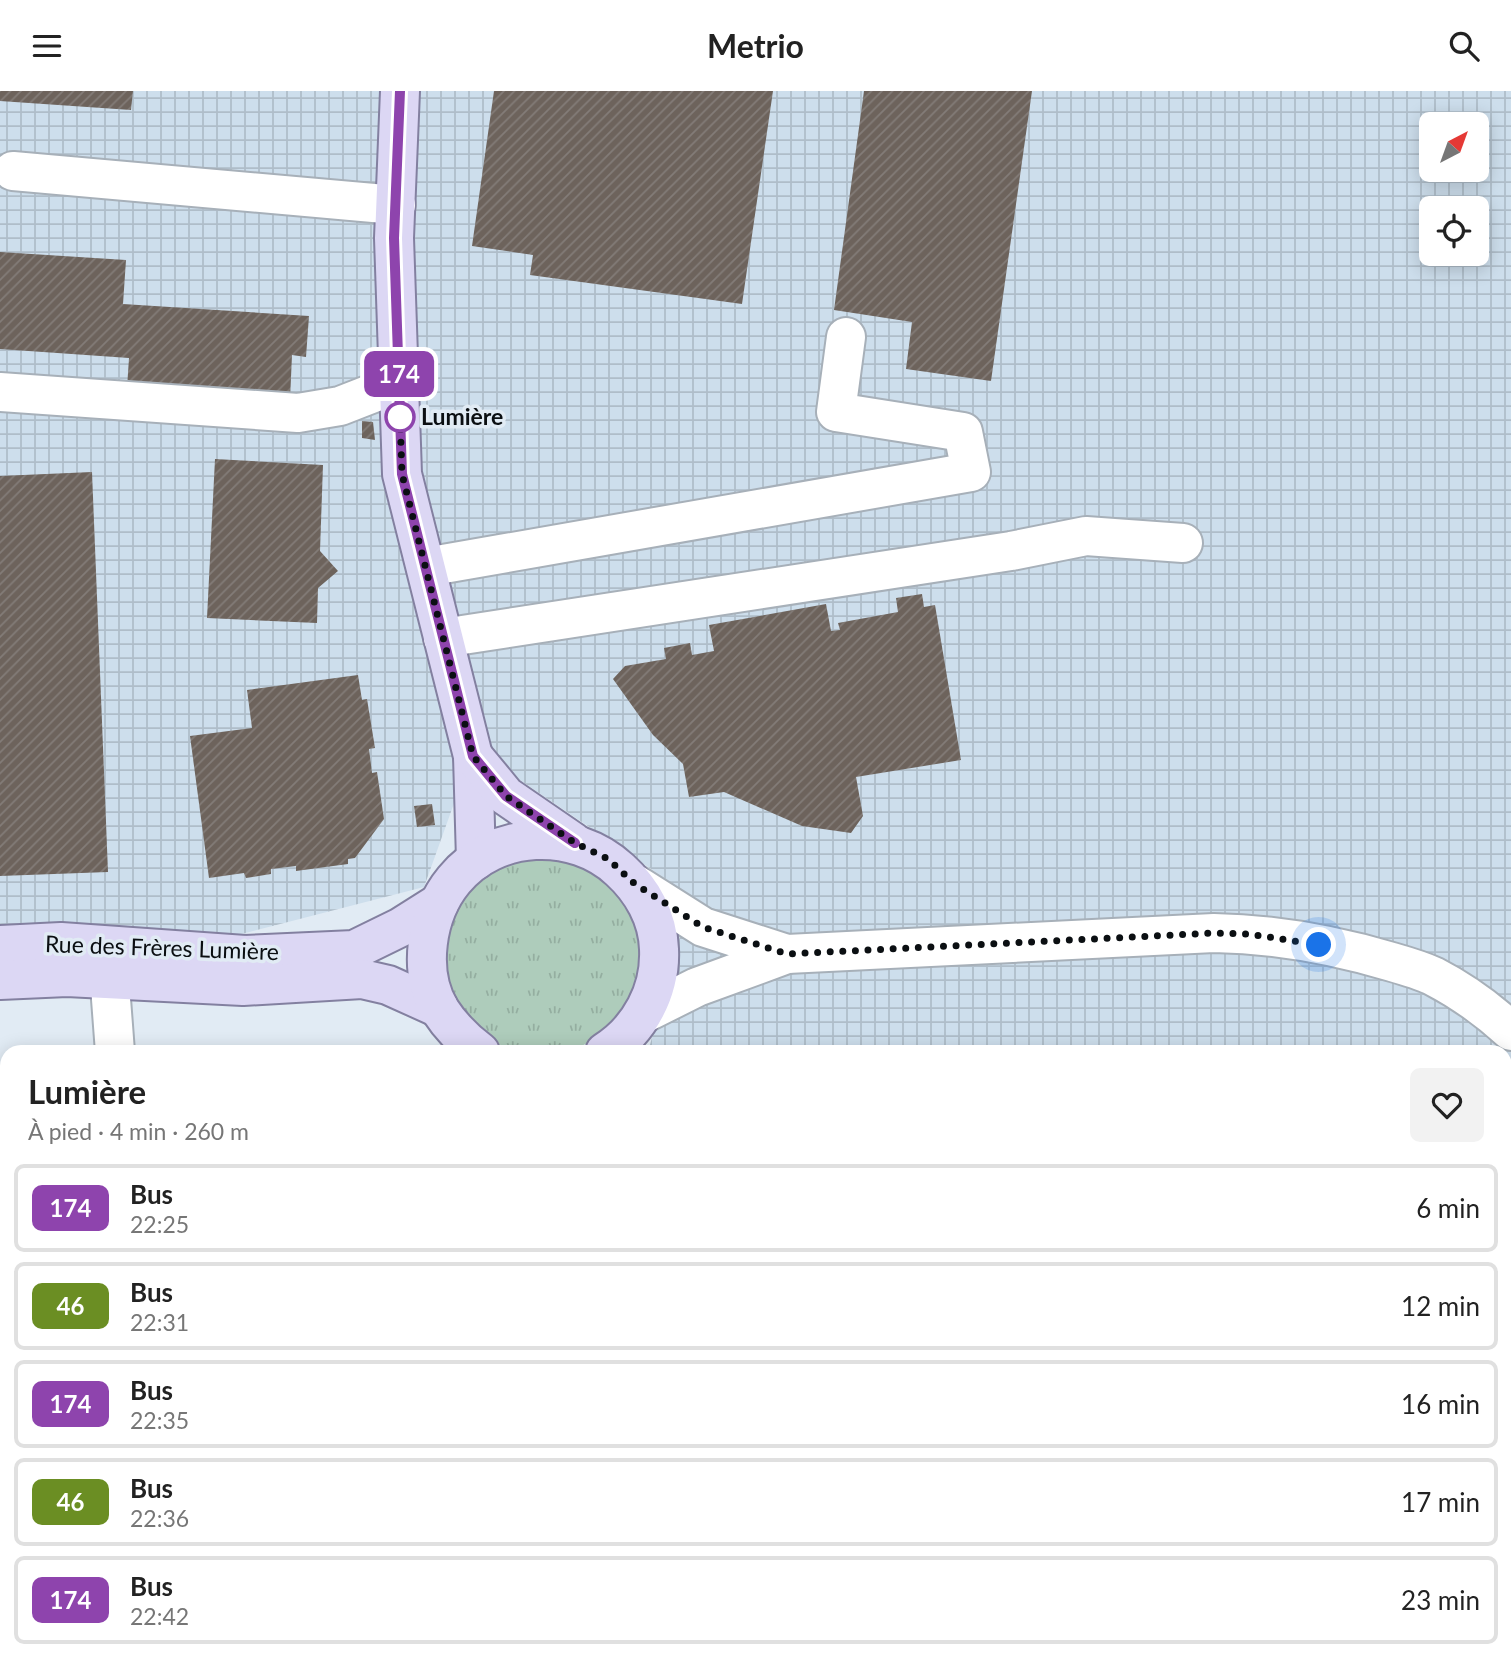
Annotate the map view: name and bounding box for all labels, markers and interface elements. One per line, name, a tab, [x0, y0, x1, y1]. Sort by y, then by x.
text: Metrio	[707, 26, 804, 65]
icon: menu	[28, 27, 66, 65]
icon: search	[1445, 27, 1483, 65]
north arrow	[1419, 112, 1489, 182]
map controls	[1419, 112, 1489, 266]
button: locate	[1419, 196, 1489, 266]
line badge: 174	[359, 351, 439, 397]
text: 174	[378, 359, 420, 388]
marker: Lumière	[385, 402, 415, 432]
place label: Lumière	[421, 402, 503, 430]
your location	[1301, 927, 1336, 962]
street label: Rue des Frères Lumière	[45, 929, 280, 965]
button: heart	[1410, 1068, 1484, 1142]
text: Lumière	[28, 1071, 146, 1111]
text: À pied · 4 min · 260 m	[28, 1117, 249, 1145]
text: Bus	[130, 1178, 173, 1210]
text: 6 min	[1416, 1192, 1480, 1224]
text: 174	[50, 1193, 91, 1222]
text: 22:25	[130, 1210, 189, 1238]
text: Bus	[130, 1276, 173, 1308]
text: 12 min	[1401, 1290, 1480, 1322]
text: 46	[57, 1291, 84, 1320]
text: 22:31	[130, 1308, 189, 1336]
text: Bus	[130, 1374, 173, 1406]
text: 16 min	[1401, 1388, 1480, 1420]
text: 174	[50, 1389, 91, 1418]
text: 22:35	[130, 1406, 189, 1434]
text: Bus	[130, 1472, 173, 1504]
text: 17 min	[1401, 1486, 1480, 1518]
text: 46	[57, 1487, 84, 1516]
text: 22:36	[130, 1504, 189, 1532]
text: Bus	[130, 1570, 173, 1602]
text: 23 min	[1401, 1584, 1480, 1616]
text: 174	[50, 1585, 91, 1614]
text: 22:42	[130, 1602, 189, 1630]

